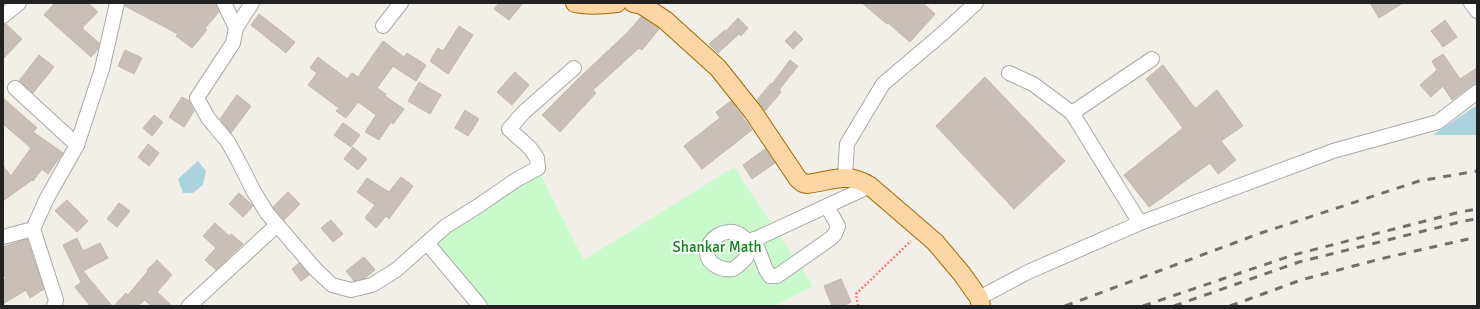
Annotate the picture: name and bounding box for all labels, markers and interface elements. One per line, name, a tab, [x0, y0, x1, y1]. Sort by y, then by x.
park label: Shankar Math	[672, 238, 762, 256]

